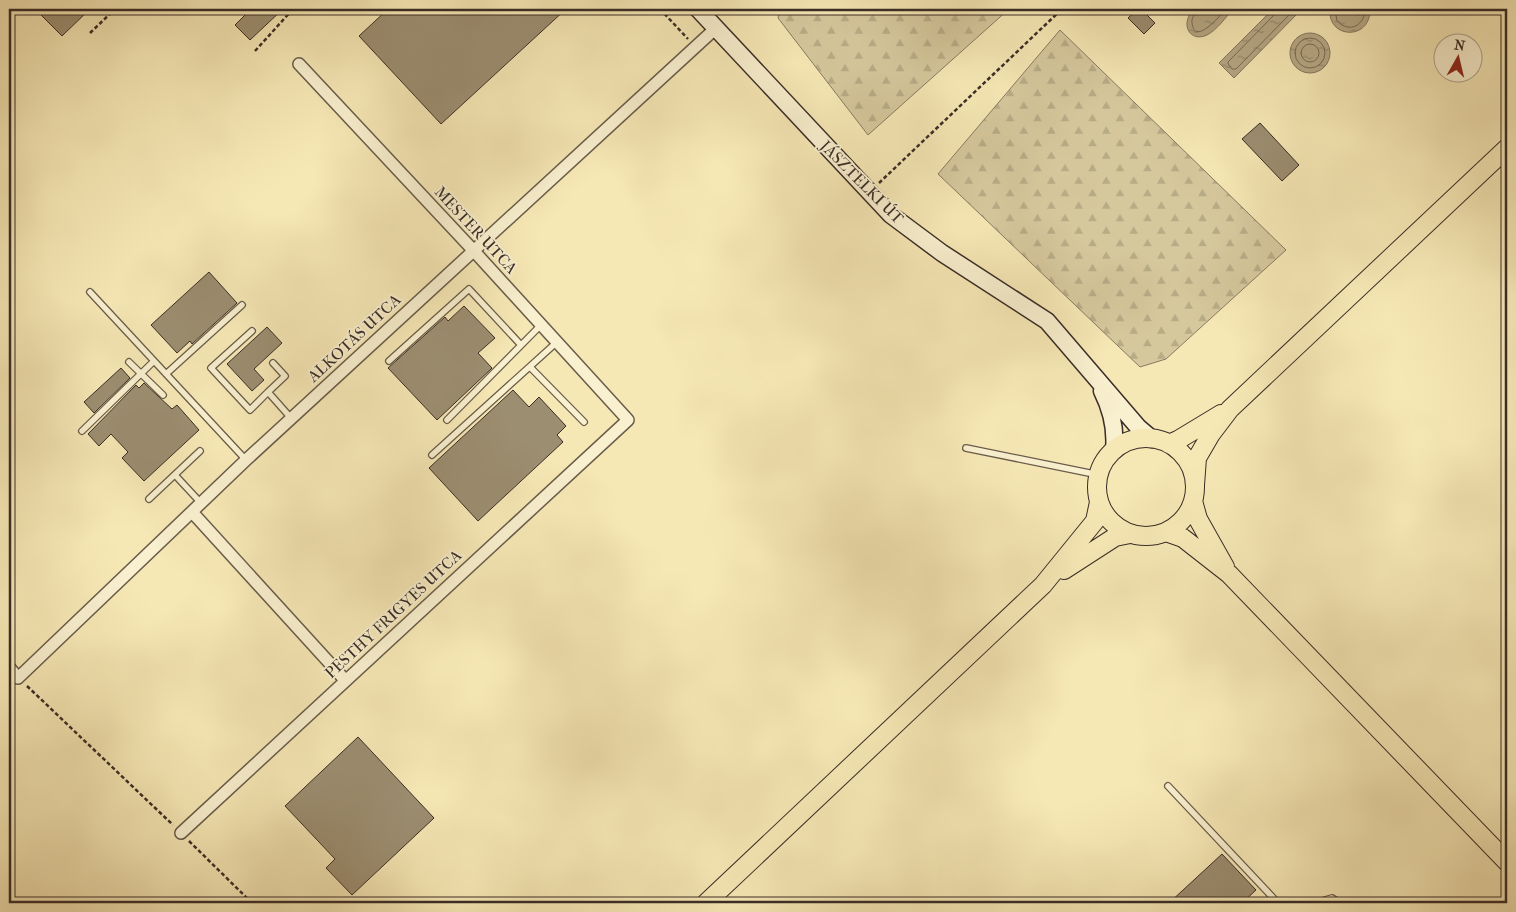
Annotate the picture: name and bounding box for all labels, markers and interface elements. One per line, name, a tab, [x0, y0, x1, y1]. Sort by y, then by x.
north arrow	[1434, 32, 1484, 82]
text: N	[1453, 36, 1467, 55]
street label: JÁSZTELKI ÚT	[815, 134, 908, 228]
street label: MESTER UTCA	[431, 182, 522, 278]
street label: ALKOTÁS UTCA	[302, 289, 405, 387]
street label: PESTHY FRIGYES UTCA	[321, 545, 466, 682]

